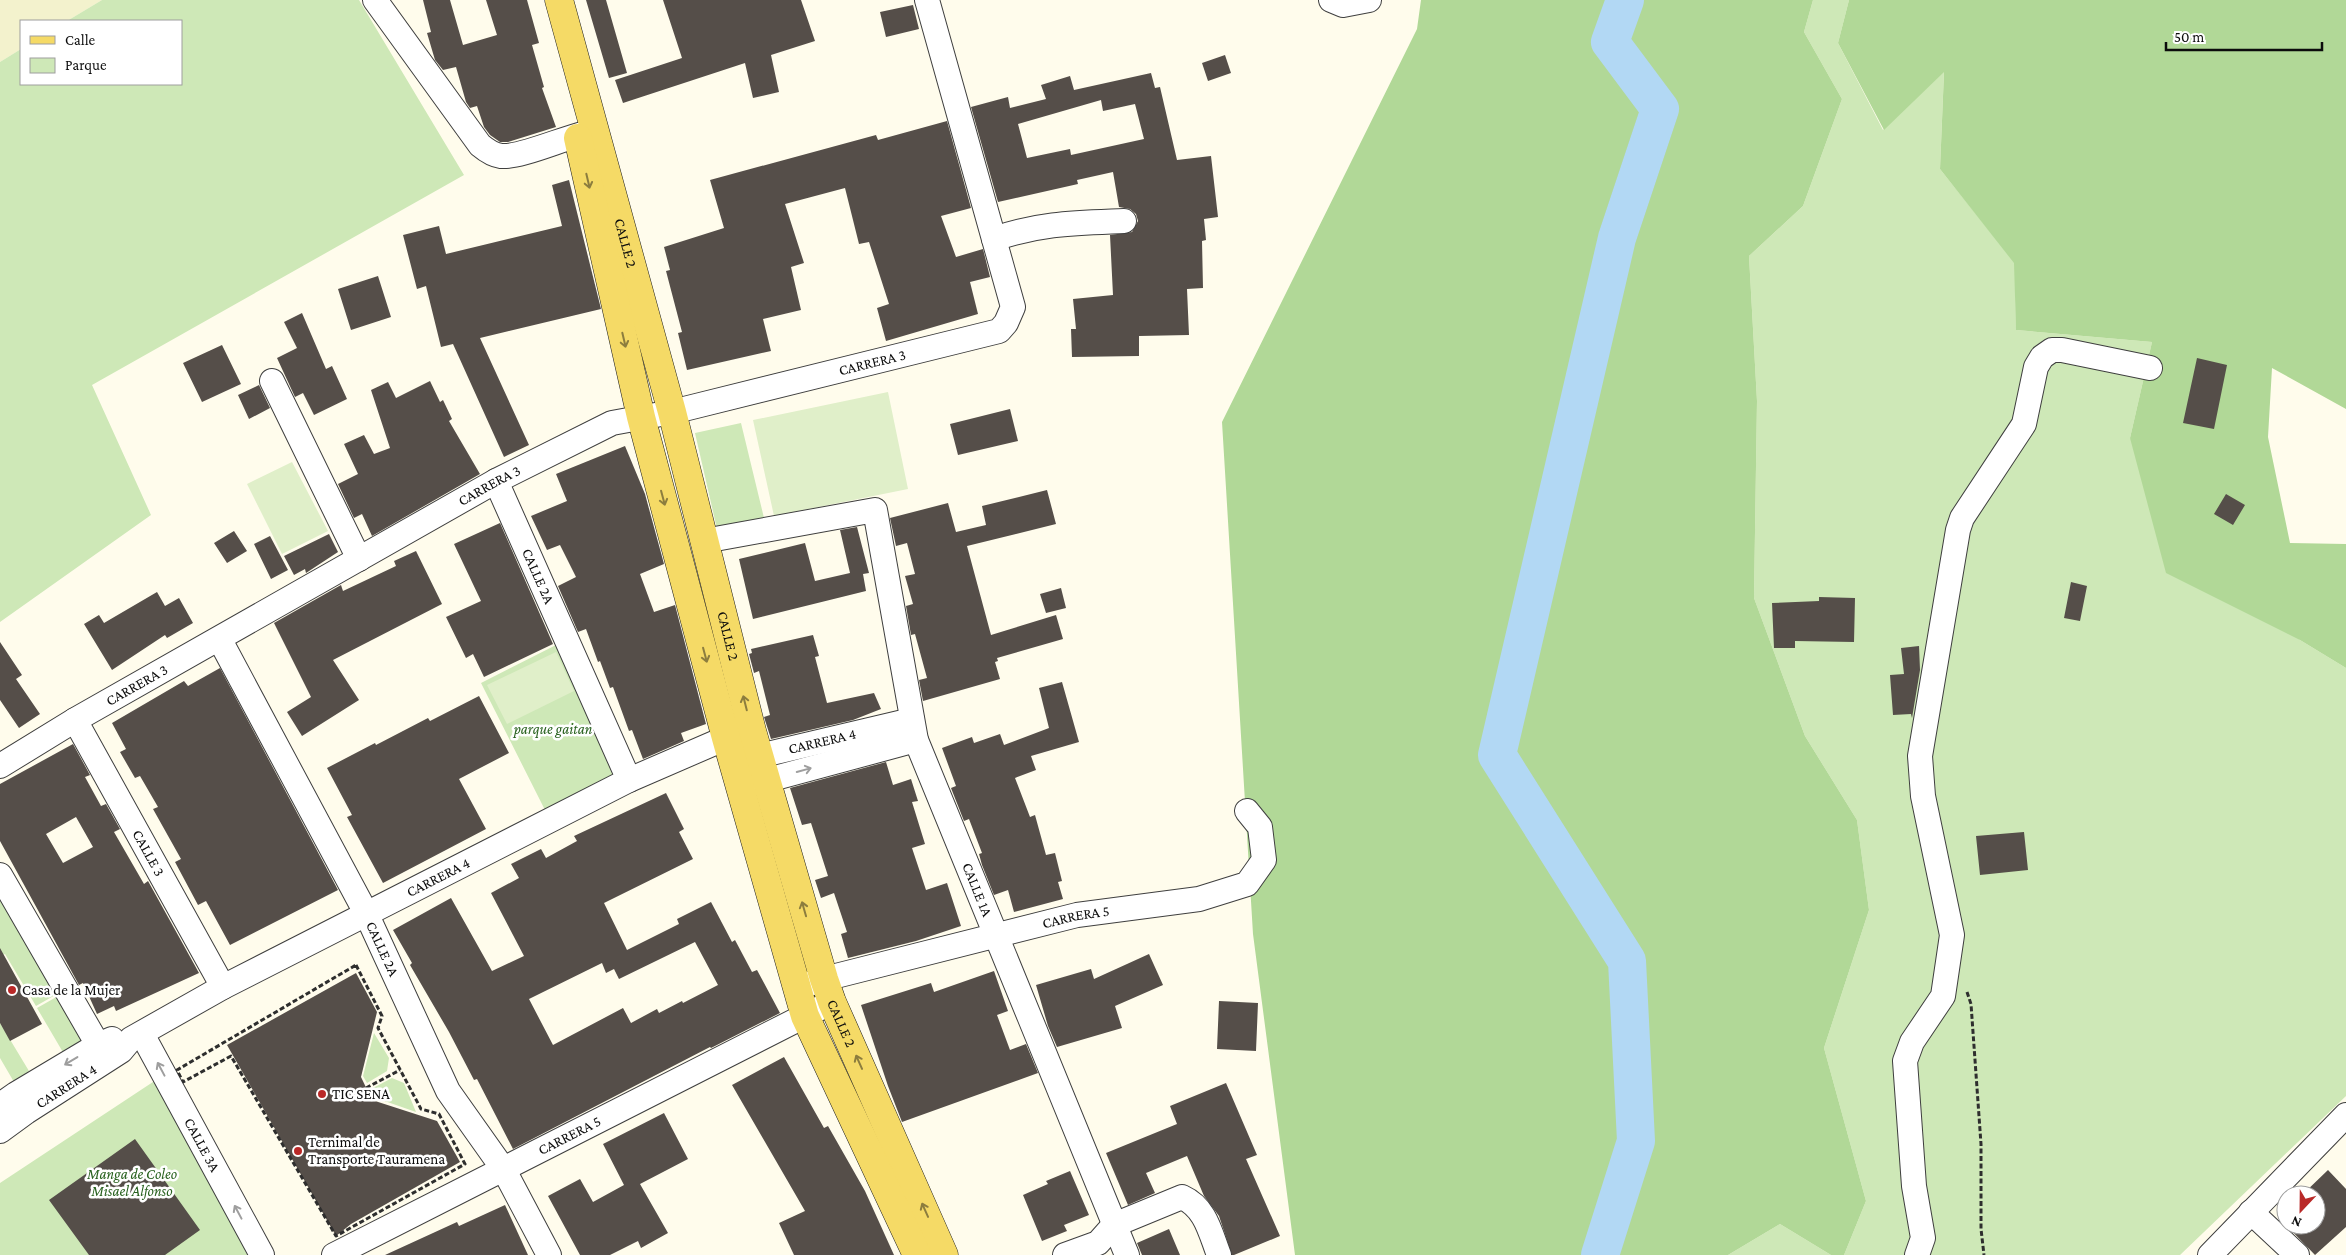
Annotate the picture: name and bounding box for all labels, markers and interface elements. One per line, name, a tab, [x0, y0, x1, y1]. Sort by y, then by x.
legend	[20, 20, 182, 85]
scale bar	[2166, 20, 2322, 52]
text: 50 m	[2174, 29, 2204, 45]
text: Calle	[65, 32, 96, 48]
text: Parque	[65, 57, 107, 74]
one-way arrow	[584, 173, 593, 189]
street label: CALLE 2	[611, 217, 640, 269]
one-way arrow	[620, 331, 629, 347]
street label: CARRERA 3	[837, 346, 907, 378]
street label: CARRERA 3	[455, 462, 523, 509]
one-way arrow	[659, 489, 668, 505]
street label: CALLE 2A	[519, 546, 558, 607]
street label: CALLE 2	[714, 609, 742, 662]
one-way arrow	[701, 646, 710, 662]
street label: CARRERA 3	[103, 661, 170, 709]
one-way arrow	[739, 695, 749, 711]
park label: parque gaitan	[513, 721, 593, 738]
street label: CARRERA 4	[787, 725, 858, 757]
one-way arrow	[796, 765, 812, 774]
street label: CALLE 3	[129, 827, 168, 879]
street label: CARRERA 4	[404, 854, 473, 900]
street label: CALLE 1A	[959, 860, 996, 919]
one-way arrow	[798, 902, 808, 918]
street label: CARRERA 5	[1041, 903, 1110, 931]
street label: CALLE 2A	[363, 919, 402, 979]
place label: Casa de la Mujer	[22, 982, 121, 999]
marker: Casa de la Mujer	[6, 984, 18, 996]
street label: CALLE 2	[824, 997, 859, 1050]
one-way arrow	[853, 1055, 863, 1070]
one-way arrow	[64, 1056, 78, 1066]
street label: CARRERA 4	[33, 1061, 100, 1112]
one-way arrow	[156, 1062, 166, 1077]
place label: TIC SENA	[332, 1086, 390, 1102]
marker: TIC SENA	[316, 1088, 328, 1100]
street label: CARRERA 5	[535, 1113, 603, 1158]
street label: CALLE 3A	[181, 1115, 223, 1175]
place label: Ternimal de Transporte Tauramena	[308, 1134, 445, 1168]
marker: Ternimal de Transporte Tauramena	[292, 1145, 304, 1157]
park label: Manga de Coleo Misael Alfonso	[86, 1166, 177, 1200]
north arrow	[2276, 1185, 2326, 1235]
one-way arrow	[919, 1203, 929, 1218]
one-way arrow	[233, 1205, 242, 1220]
text: N	[2288, 1213, 2304, 1231]

